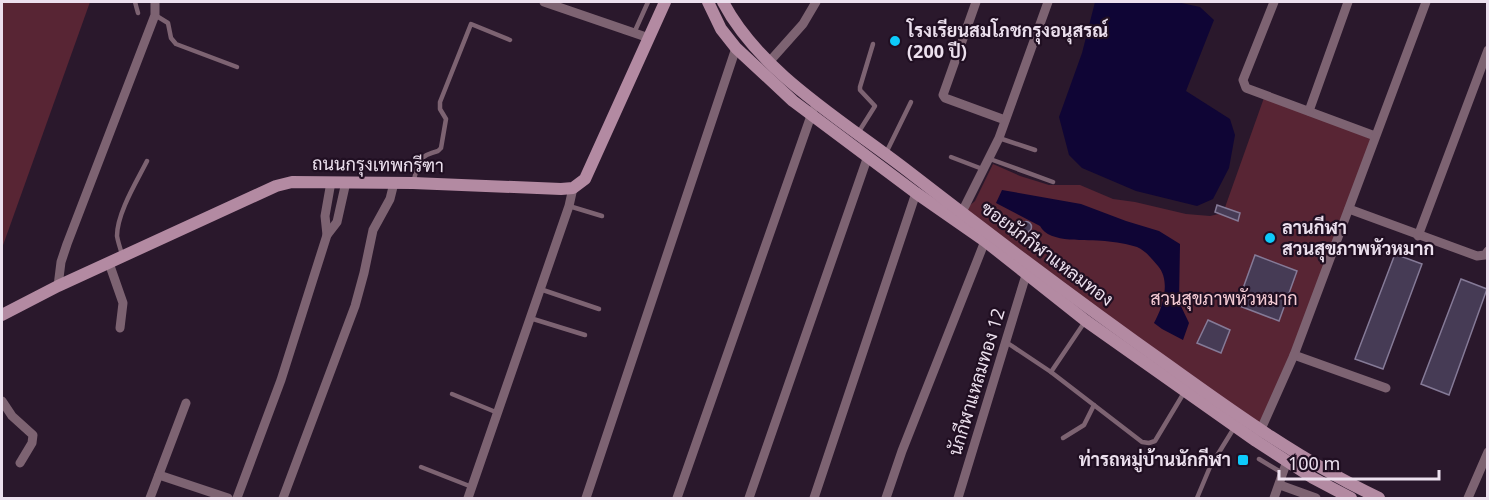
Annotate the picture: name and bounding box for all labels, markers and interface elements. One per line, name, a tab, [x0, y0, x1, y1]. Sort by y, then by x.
place label: โรงเรียนสมโภชกรุงอนุสรณ์ (200 ปี)	[906, 18, 1109, 63]
marker: โรงเรียนสมโภชกรุงอนุสรณ์ (200 ปี)	[888, 34, 902, 48]
street label: ถนนกรุงเทพกรีฑา	[312, 151, 444, 178]
street label: ซอยนักกีฬาแหลมทอง	[977, 196, 1119, 311]
place label: ลานกีฬา สวนสุขภาพหัวหมาก	[1282, 215, 1434, 263]
marker: ลานกีฬา สวนสุขภาพหัวหมาก	[1263, 231, 1277, 245]
park label: สวนสุขภาพหัวหมาก	[1150, 286, 1298, 311]
street label: นักกีฬาแหลมทอง 12	[942, 305, 1010, 458]
scale bar	[1279, 443, 1440, 481]
place label: ท่ารถหมู่บ้านนักกีฬา	[1079, 447, 1231, 473]
text: 100 m	[1288, 451, 1340, 475]
marker: ท่ารถหมู่บ้านนักกีฬา	[1236, 453, 1250, 467]

